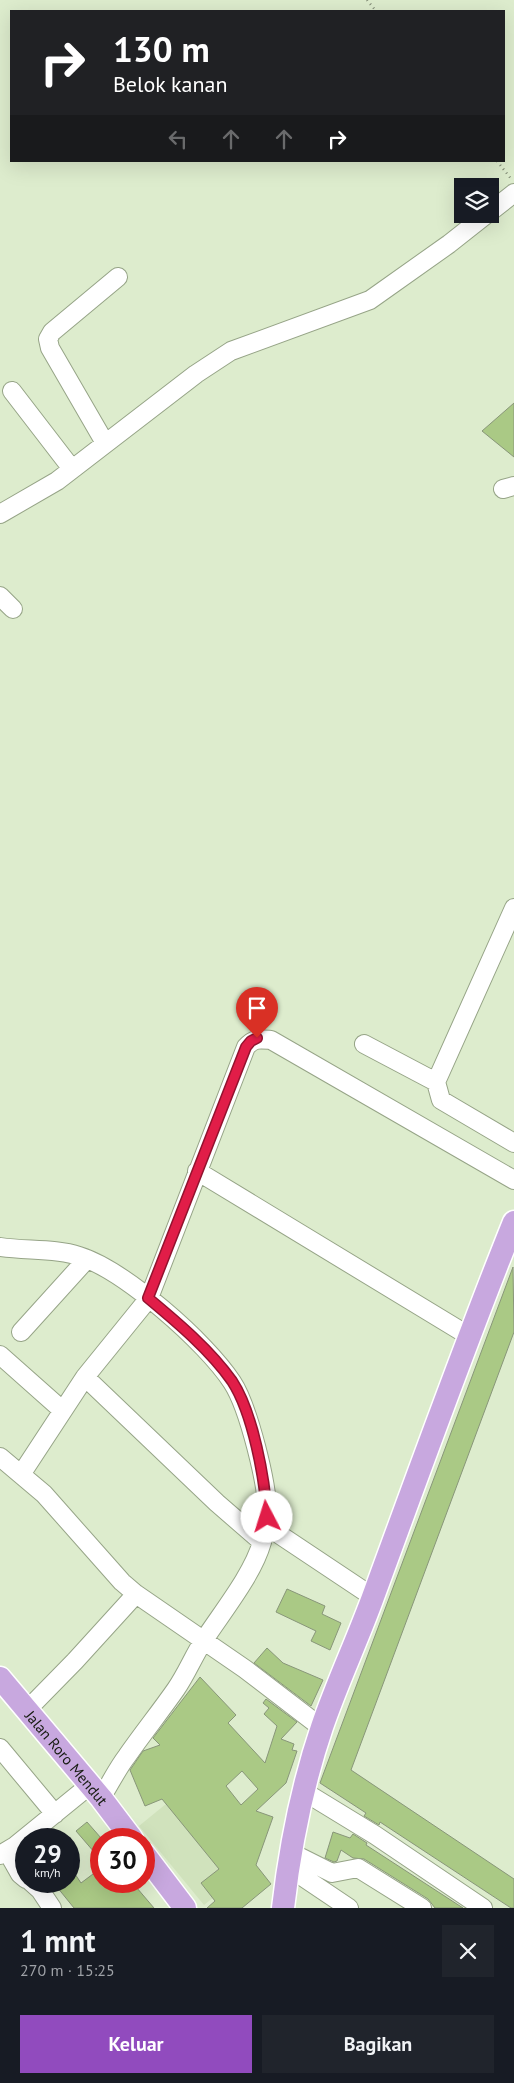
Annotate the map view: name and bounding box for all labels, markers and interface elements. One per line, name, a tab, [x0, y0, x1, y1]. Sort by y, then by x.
text: 130 m	[113, 26, 210, 72]
icon: right	[30, 30, 95, 95]
text: Belok kanan	[113, 70, 227, 98]
icon: left	[164, 125, 192, 153]
icon: ahead	[217, 125, 245, 153]
icon: ahead	[270, 125, 298, 153]
icon: right	[323, 125, 351, 153]
map controls	[454, 178, 499, 223]
button: layers	[454, 178, 499, 223]
pin	[236, 987, 278, 1038]
icon: arrive	[243, 994, 271, 1022]
position arrow	[240, 1490, 292, 1542]
street label: Jalan Roro Mendut	[21, 1705, 112, 1809]
speed limit sign: 30	[90, 1828, 155, 1893]
text: 29	[33, 1838, 62, 1870]
text: km/h	[34, 1865, 61, 1880]
text: 1 mnt	[20, 1921, 96, 1960]
button: close	[442, 1925, 494, 1977]
text: 270 m · 15:25	[20, 1960, 115, 1980]
button: Keluar	[20, 2015, 252, 2073]
button: Bagikan	[262, 2015, 494, 2073]

